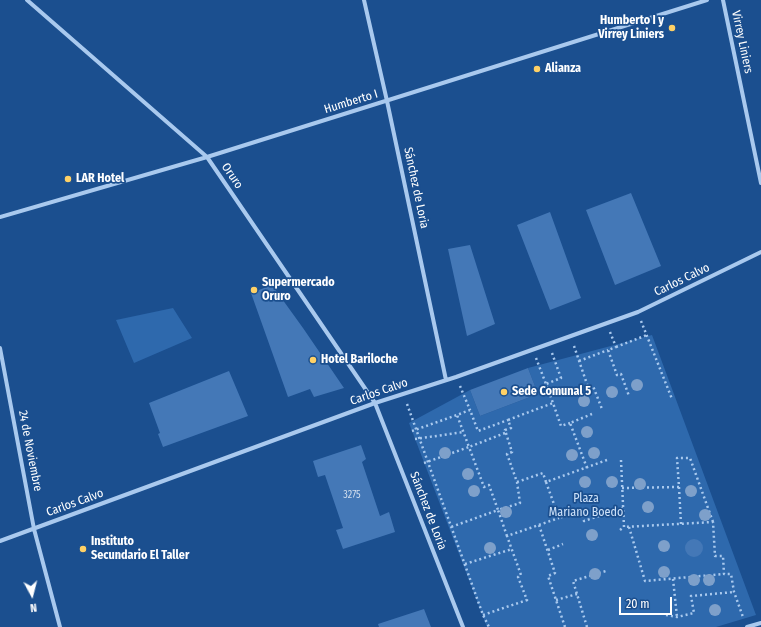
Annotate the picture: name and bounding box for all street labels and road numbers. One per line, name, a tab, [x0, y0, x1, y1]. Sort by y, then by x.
street label: Virrey Liniers	[728, 9, 756, 75]
street label: Humberto I	[322, 87, 380, 117]
street label: Sánchez de Loria	[400, 146, 432, 230]
street label: Oruro	[218, 160, 246, 192]
street label: Carlos Calvo	[652, 260, 712, 300]
street label: Carlos Calvo	[348, 375, 410, 409]
street label: 24 de Noviembre	[15, 409, 45, 493]
street label: Sánchez de Loria	[406, 470, 450, 552]
street label: Carlos Calvo	[44, 486, 106, 520]

